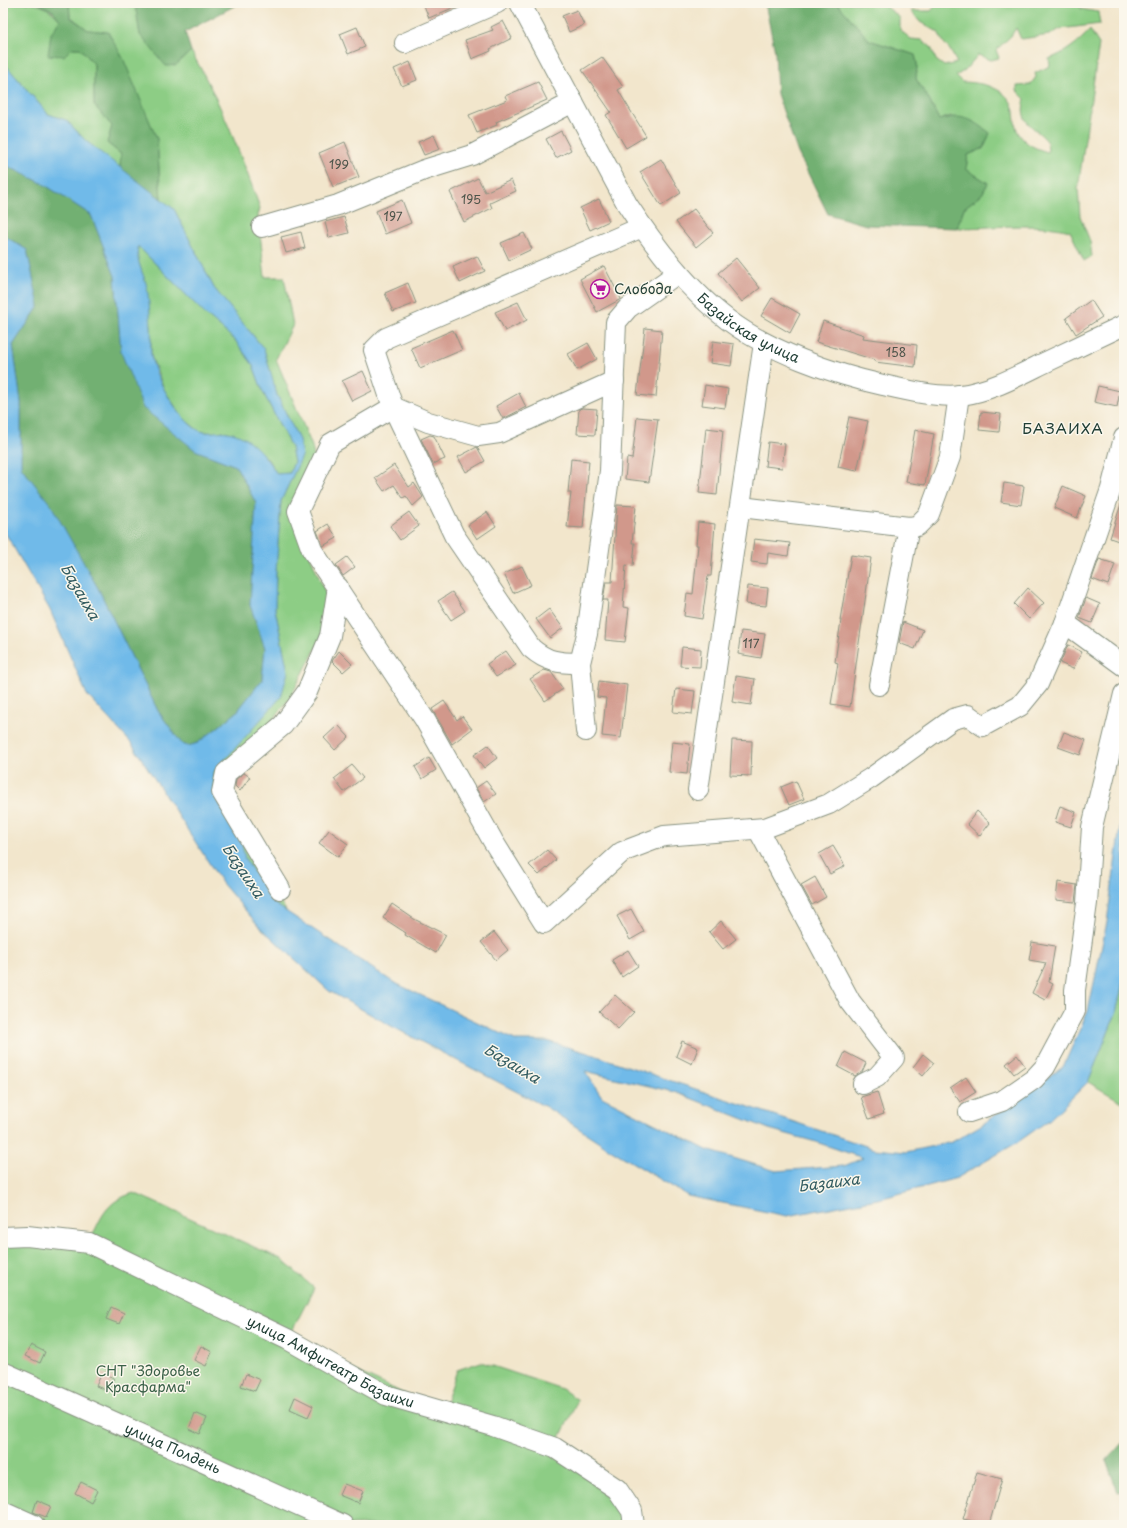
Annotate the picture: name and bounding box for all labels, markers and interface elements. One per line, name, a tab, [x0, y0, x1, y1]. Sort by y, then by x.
house number: 199	[329, 155, 349, 173]
house number: 195	[461, 190, 481, 208]
house number: 197	[384, 207, 403, 225]
supermarket icon: Слобода	[589, 278, 611, 300]
place label: Слобода	[614, 278, 673, 299]
street label: Базайская улица	[693, 288, 803, 368]
house number: 158	[886, 343, 906, 361]
district label: БАЗАИХА	[1022, 416, 1104, 439]
water label: Базаиха	[56, 559, 107, 624]
house number: 117	[743, 634, 760, 652]
water label: Базаиха	[218, 838, 271, 903]
water label: Базаиха	[480, 1037, 546, 1089]
water label: Базаиха	[797, 1166, 861, 1197]
street label: улица Амфитеатр Базаихи	[243, 1310, 417, 1413]
park label: СНТ "Здоровье Красфарма"	[96, 1360, 201, 1397]
street label: улица Полдень	[121, 1417, 224, 1479]

